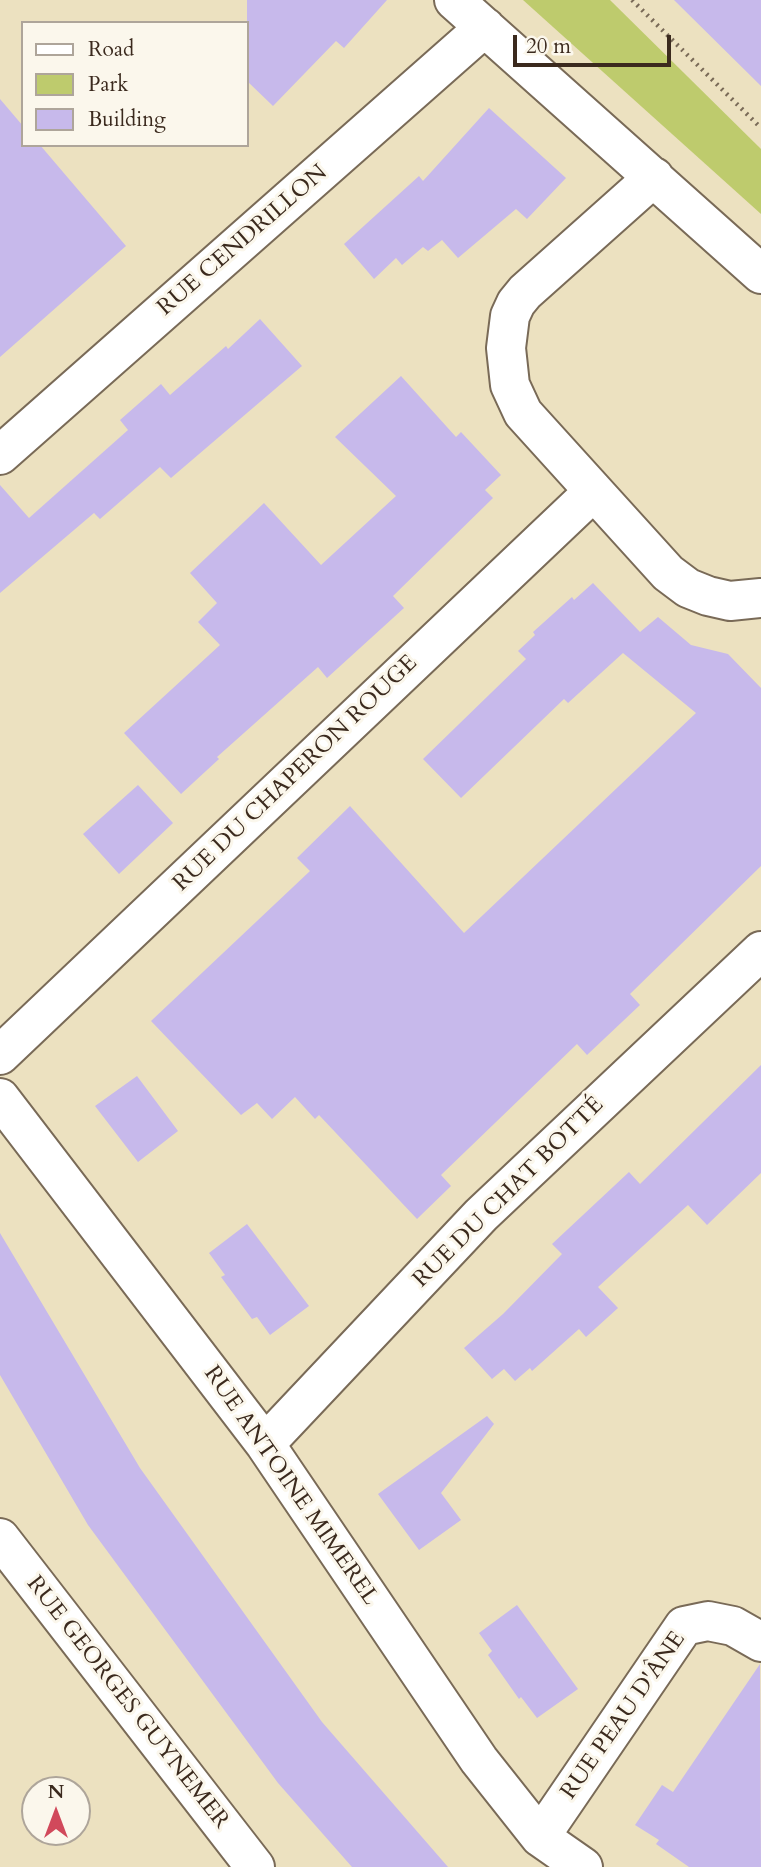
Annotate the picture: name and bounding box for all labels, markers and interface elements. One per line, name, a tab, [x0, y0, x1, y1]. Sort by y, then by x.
legend	[21, 21, 248, 147]
scale bar	[516, 21, 674, 65]
text: 20 m	[526, 32, 571, 61]
text: Road	[88, 35, 134, 64]
text: Park	[88, 70, 128, 99]
text: Building	[88, 105, 166, 134]
street label: RUE CENDRILLON	[152, 160, 334, 322]
street label: RUE DU CHAPERON ROUGE	[168, 650, 424, 898]
street label: RUE DU CHAT BOTTÉ	[408, 1092, 610, 1294]
street label: RUE ANTOINE MIMEREL	[197, 1361, 383, 1611]
street label: RUE GEORGES GUYNEMER	[20, 1571, 234, 1835]
street label: RUE PEAU D'ÂNE	[556, 1627, 692, 1805]
north arrow	[21, 1776, 91, 1846]

